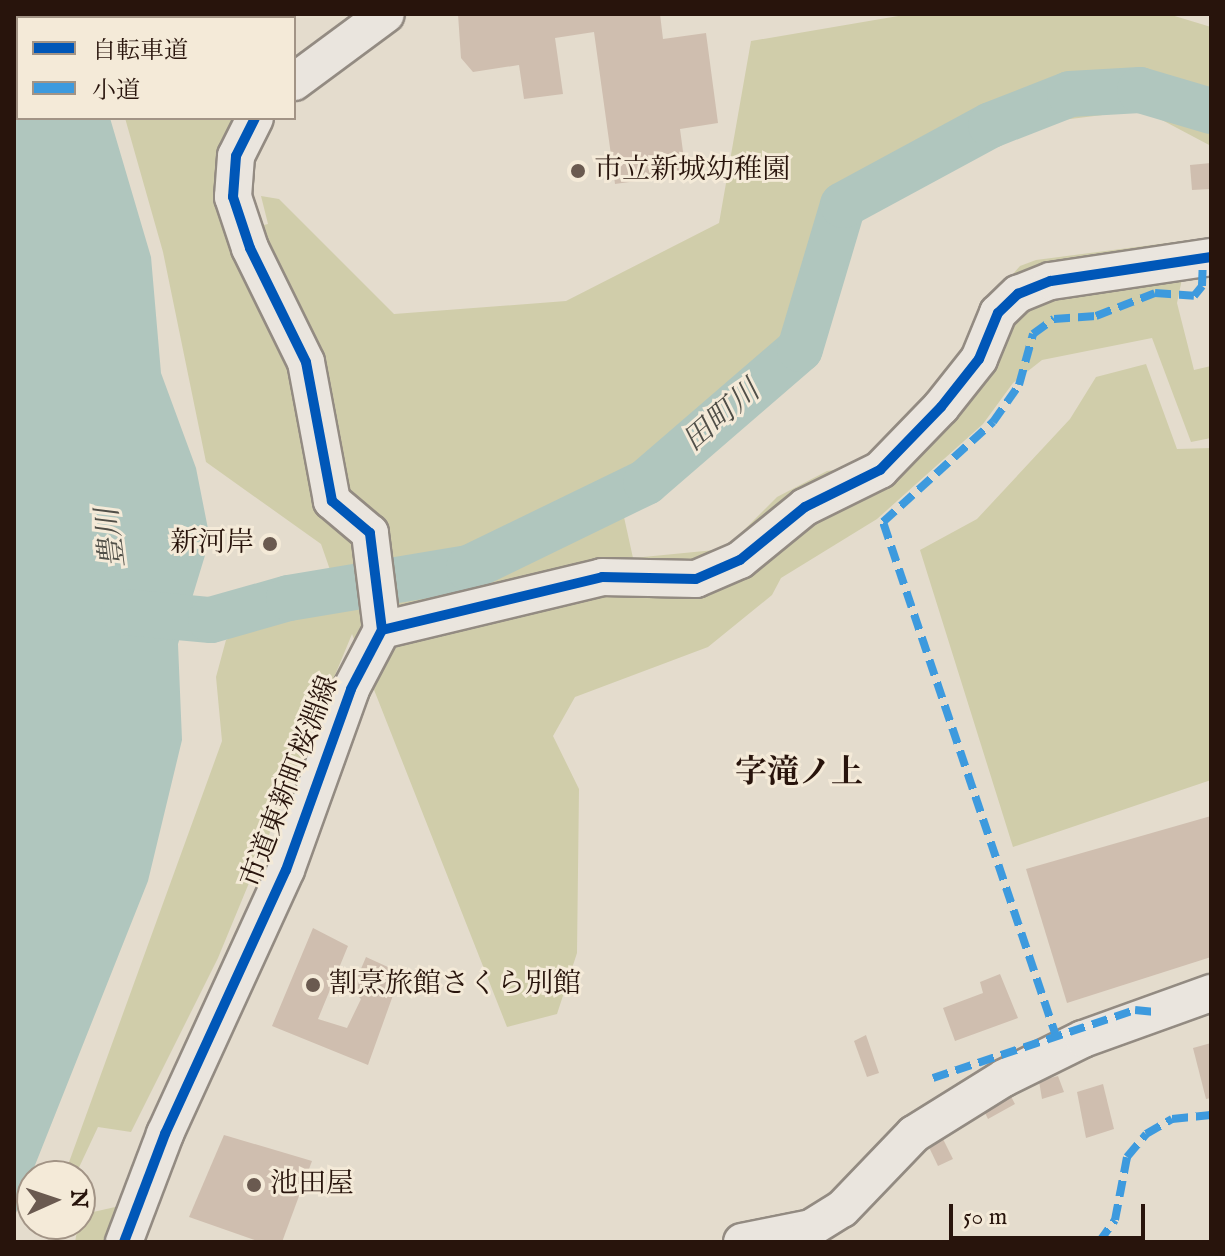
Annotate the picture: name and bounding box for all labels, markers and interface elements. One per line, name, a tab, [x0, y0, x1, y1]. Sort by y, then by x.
legend	[16, 16, 296, 120]
text: 自転車道	[92, 36, 188, 67]
text: 小道	[92, 76, 140, 107]
place label: 市立新城幼稚園	[594, 154, 790, 188]
marker: 市立新城幼稚園	[569, 162, 587, 180]
water label: 田町川	[676, 374, 768, 460]
water label: 豊川	[90, 506, 134, 570]
place label: 新河岸	[170, 527, 254, 561]
marker: 新河岸	[261, 535, 279, 553]
street label: 市道東新町桜淵線	[235, 671, 347, 893]
district label: 字滝ノ上	[735, 755, 863, 793]
place label: 割烹旅館さくら別館	[329, 968, 581, 1002]
marker: 割烹旅館さくら別館	[304, 976, 322, 994]
north arrow	[16, 1160, 96, 1240]
place label: 池田屋	[270, 1168, 354, 1202]
marker: 池田屋	[245, 1176, 263, 1194]
scale bar	[953, 1188, 1149, 1238]
text: N	[63, 1189, 92, 1209]
text: 50 m	[963, 1202, 1007, 1233]

